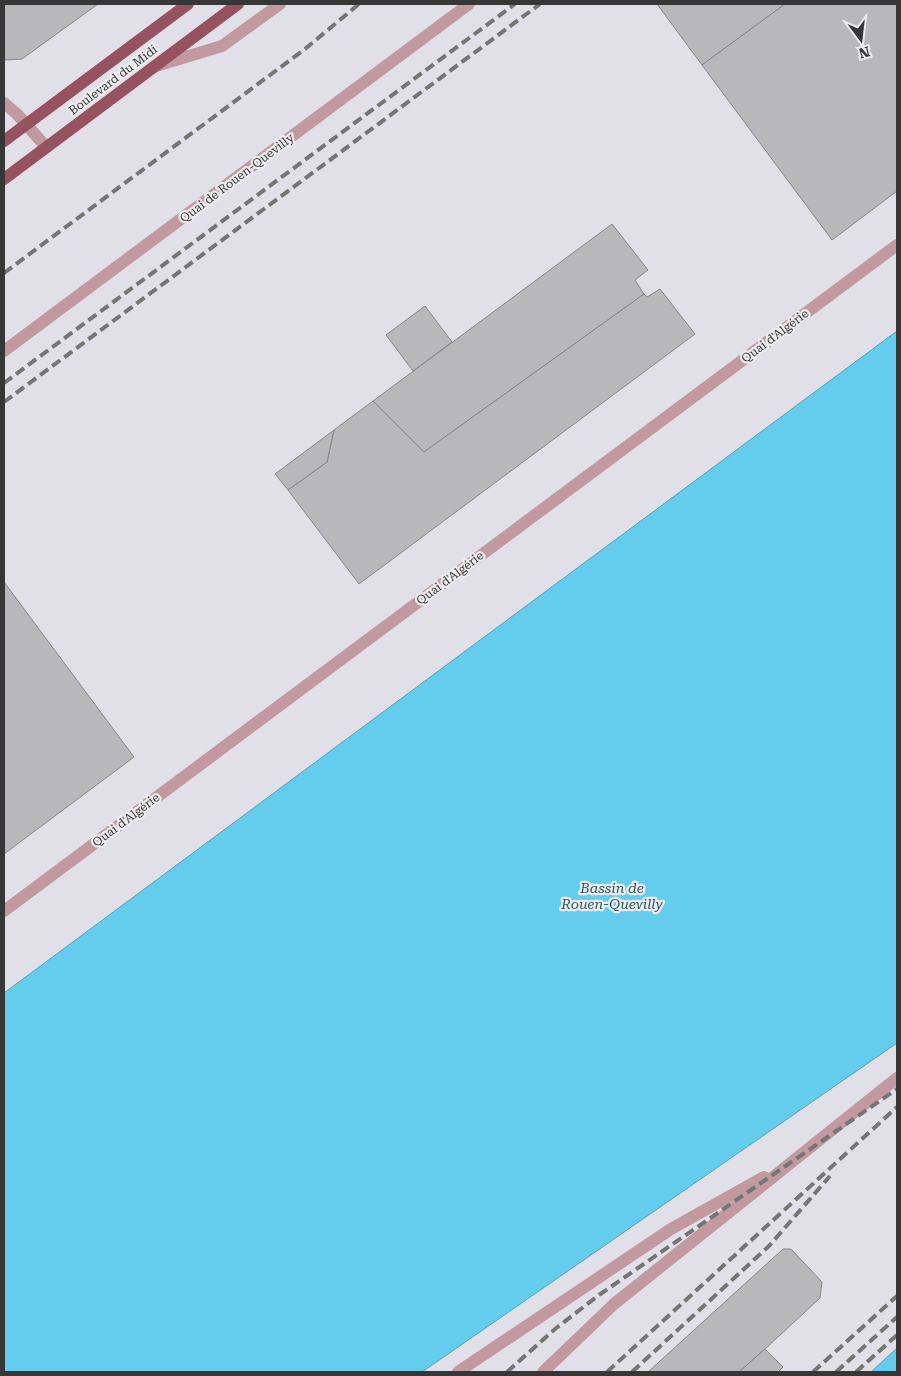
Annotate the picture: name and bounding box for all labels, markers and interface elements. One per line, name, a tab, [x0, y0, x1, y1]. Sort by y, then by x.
north arrow	[836, 15, 886, 65]
street label: Boulevard du Midi	[66, 42, 160, 118]
text: N	[857, 43, 872, 62]
street label: Quai de Rouen-Quevilly	[177, 130, 297, 225]
street label: Quai d'Algérie	[739, 306, 812, 366]
street label: Quai d'Algérie	[414, 548, 487, 608]
street label: Quai d'Algérie	[90, 790, 163, 850]
water label: Bassin de Rouen-Quevilly	[560, 880, 664, 912]

